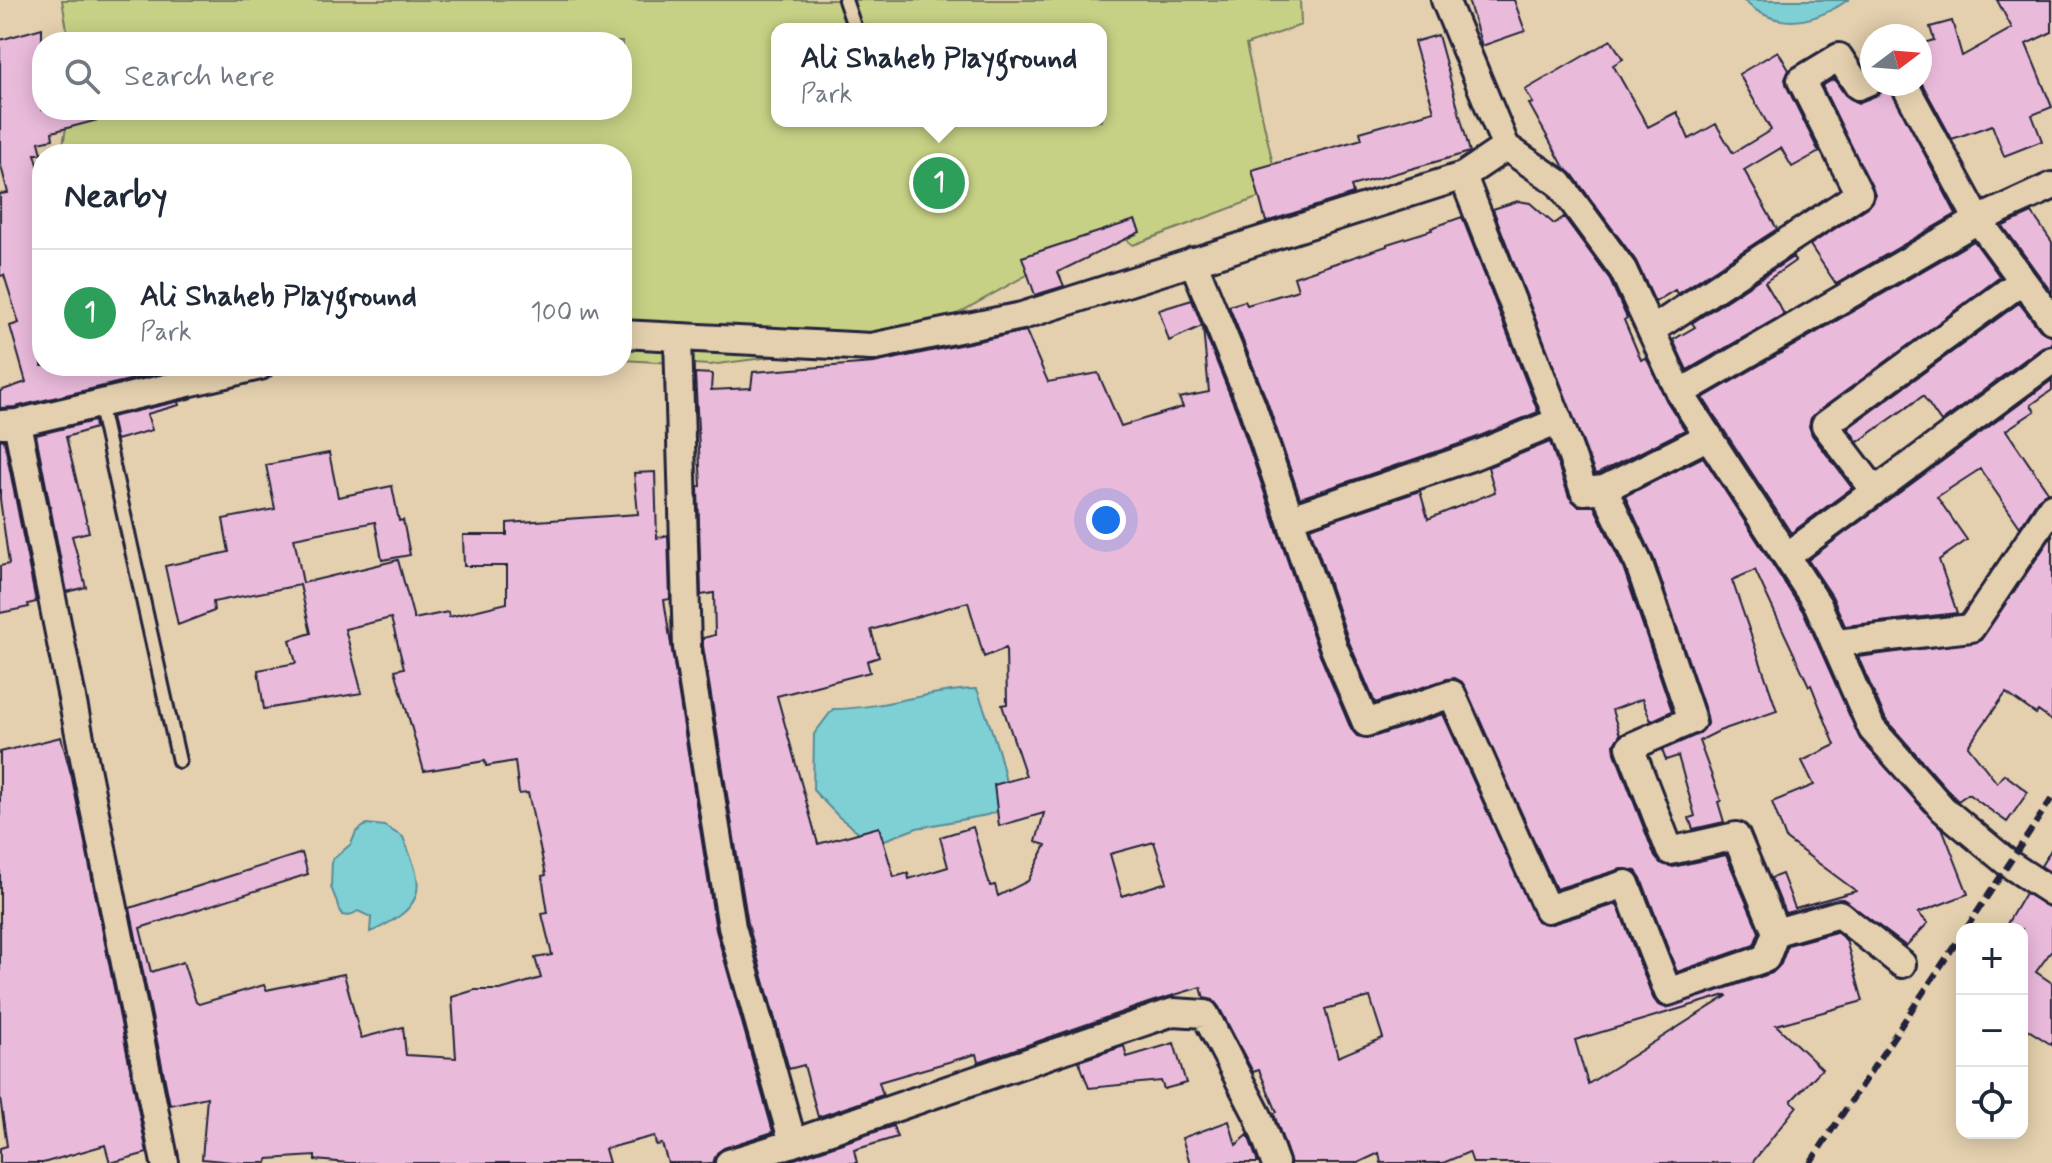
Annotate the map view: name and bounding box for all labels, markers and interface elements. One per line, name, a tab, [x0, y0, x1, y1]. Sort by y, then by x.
popup	[771, 23, 1107, 127]
north arrow	[1860, 24, 1932, 96]
search box	[32, 32, 632, 120]
text: Ali Shaheb Playground	[801, 39, 1077, 78]
icon: search	[60, 54, 104, 98]
text: Search here	[124, 57, 275, 96]
text: Park	[801, 78, 852, 112]
pin: 1	[913, 153, 965, 213]
text: Nearby	[64, 174, 168, 219]
text: Ali Shaheb Playground	[140, 277, 417, 316]
text: 1	[84, 296, 96, 330]
text: 100 m	[530, 296, 600, 330]
text: Park	[140, 316, 192, 350]
your location	[1086, 500, 1126, 540]
map controls	[1956, 923, 2028, 1139]
button: +	[1956, 923, 2028, 995]
button: −	[1956, 995, 2028, 1067]
button: locate	[1956, 1067, 2028, 1139]

